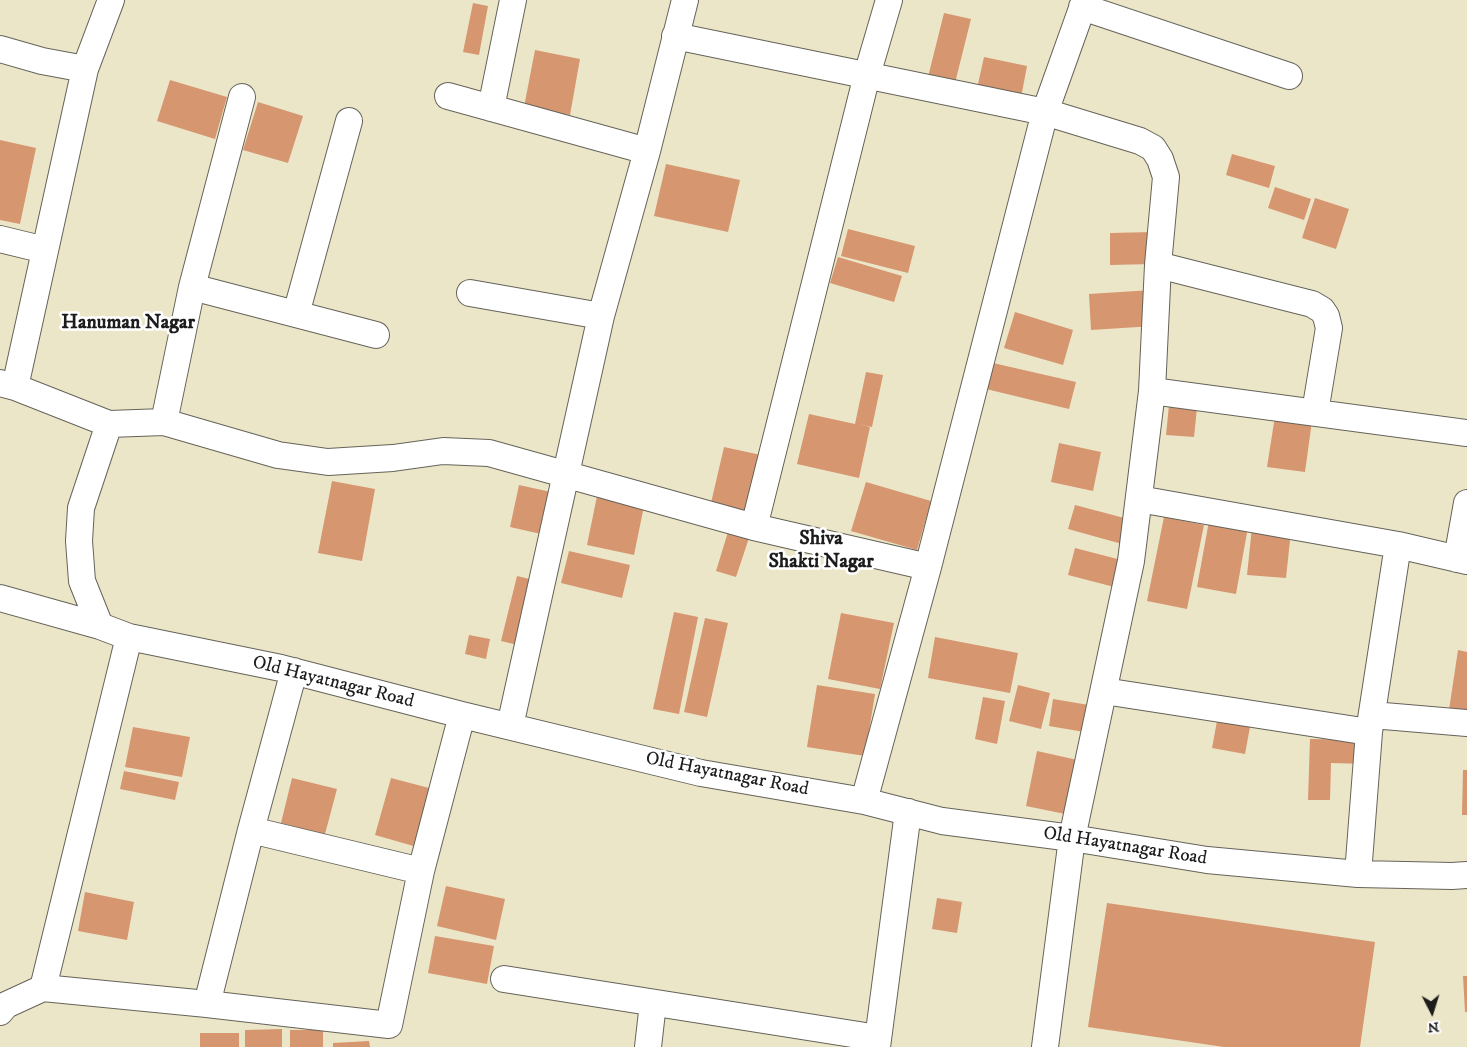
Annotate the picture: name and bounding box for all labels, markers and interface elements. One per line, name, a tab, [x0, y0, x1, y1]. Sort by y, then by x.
district label: Hanuman Nagar	[61, 312, 195, 336]
district label: Shiva Shakti Nagar	[768, 528, 874, 575]
street label: Old Hayatnagar Road	[250, 652, 416, 714]
street label: Old Hayatnagar Road	[644, 748, 810, 802]
street label: Old Hayatnagar Road	[1041, 823, 1209, 871]
north arrow	[1407, 987, 1457, 1037]
text: N	[1427, 1017, 1440, 1036]

